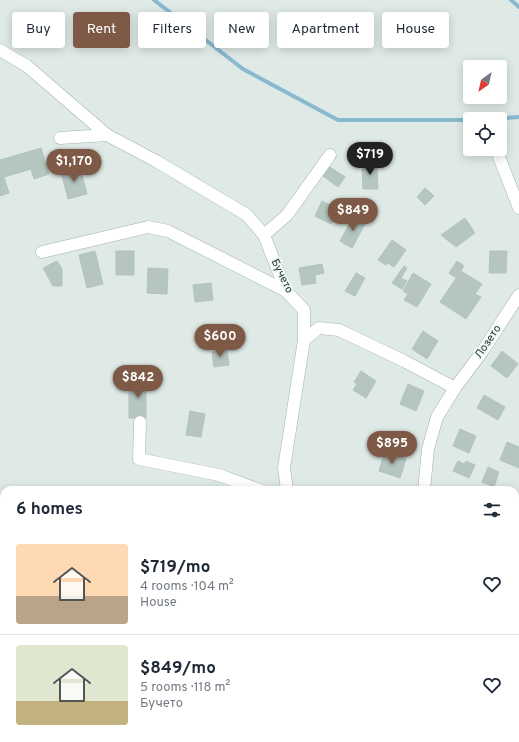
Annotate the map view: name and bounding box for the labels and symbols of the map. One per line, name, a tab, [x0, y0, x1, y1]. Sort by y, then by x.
north arrow	[463, 60, 507, 104]
pin: $719	[346, 142, 394, 176]
pin: $1,170	[41, 149, 107, 183]
pin: $849	[329, 198, 377, 232]
street label: Бучето	[268, 257, 296, 295]
street label: Лозето	[472, 322, 504, 362]
pin: $600	[196, 324, 244, 358]
pin: $842	[114, 365, 162, 399]
pin: $895	[368, 431, 416, 465]

